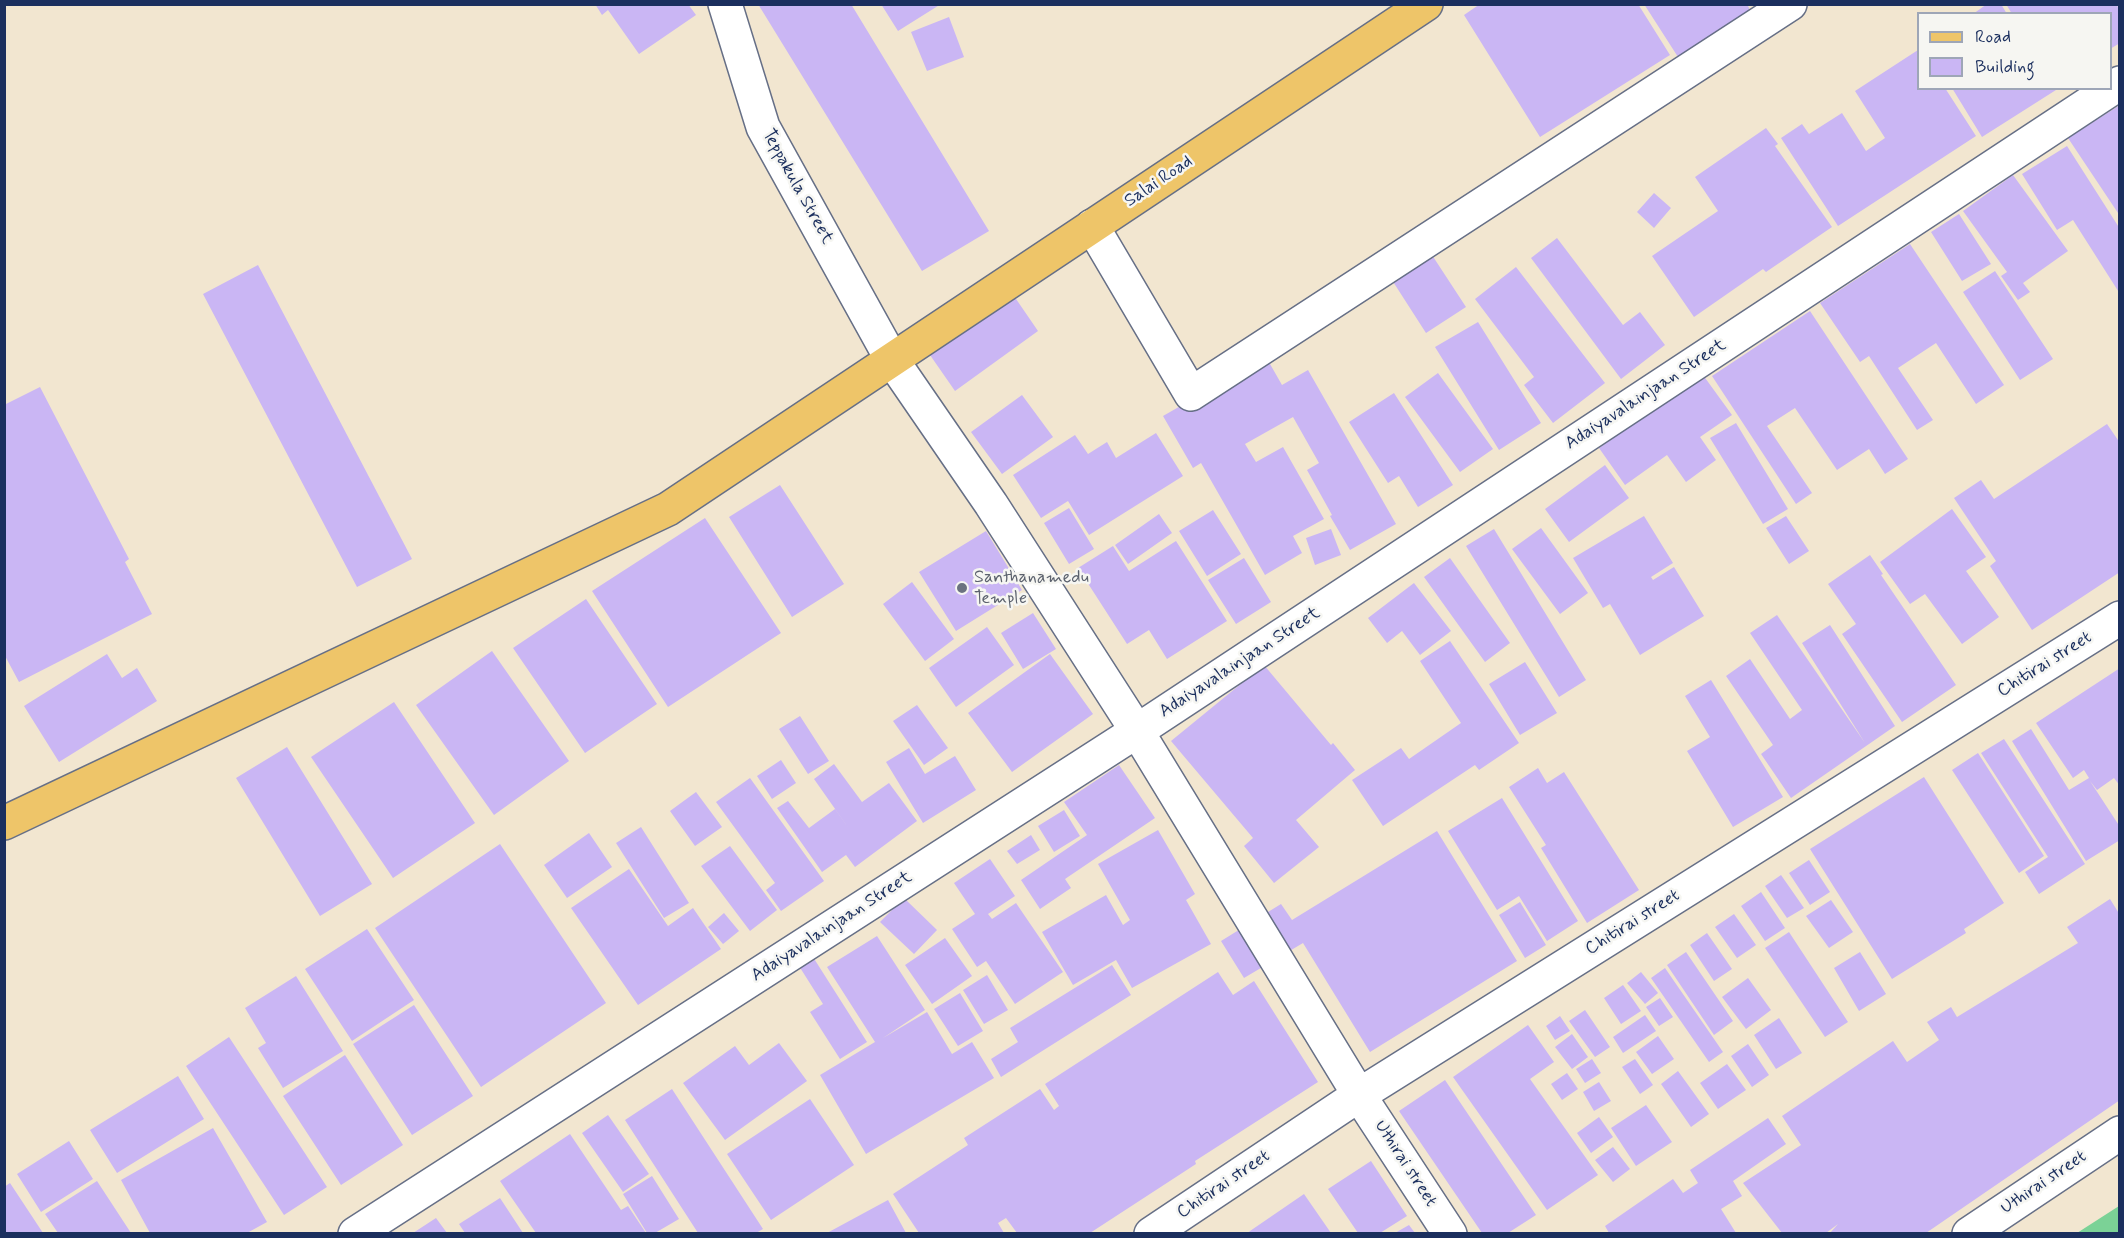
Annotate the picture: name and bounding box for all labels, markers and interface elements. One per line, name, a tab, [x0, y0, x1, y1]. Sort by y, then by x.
legend	[1917, 12, 2112, 90]
text: Road	[1975, 25, 2011, 49]
text: Building	[1975, 55, 2035, 79]
street label: Teppakula Street	[756, 126, 838, 248]
street label: Salai Road	[1121, 151, 1197, 213]
street label: Adaiyavalainjaan Street	[1562, 335, 1730, 455]
place label: Santhanamedu Temple	[974, 567, 1089, 610]
marker: Santhanamedu Temple	[955, 581, 969, 595]
street label: Adaiyavalainjaan Street	[1156, 603, 1324, 723]
street label: Chitirai street	[1994, 627, 2096, 703]
street label: Adaiyavalainjaan Street	[748, 867, 916, 987]
street label: Chitirai street	[1582, 885, 1684, 961]
street label: Uthirai street	[1369, 1117, 1441, 1211]
street label: Chitirai street	[1173, 1146, 1275, 1224]
street label: Uthirai street	[1997, 1146, 2091, 1220]

